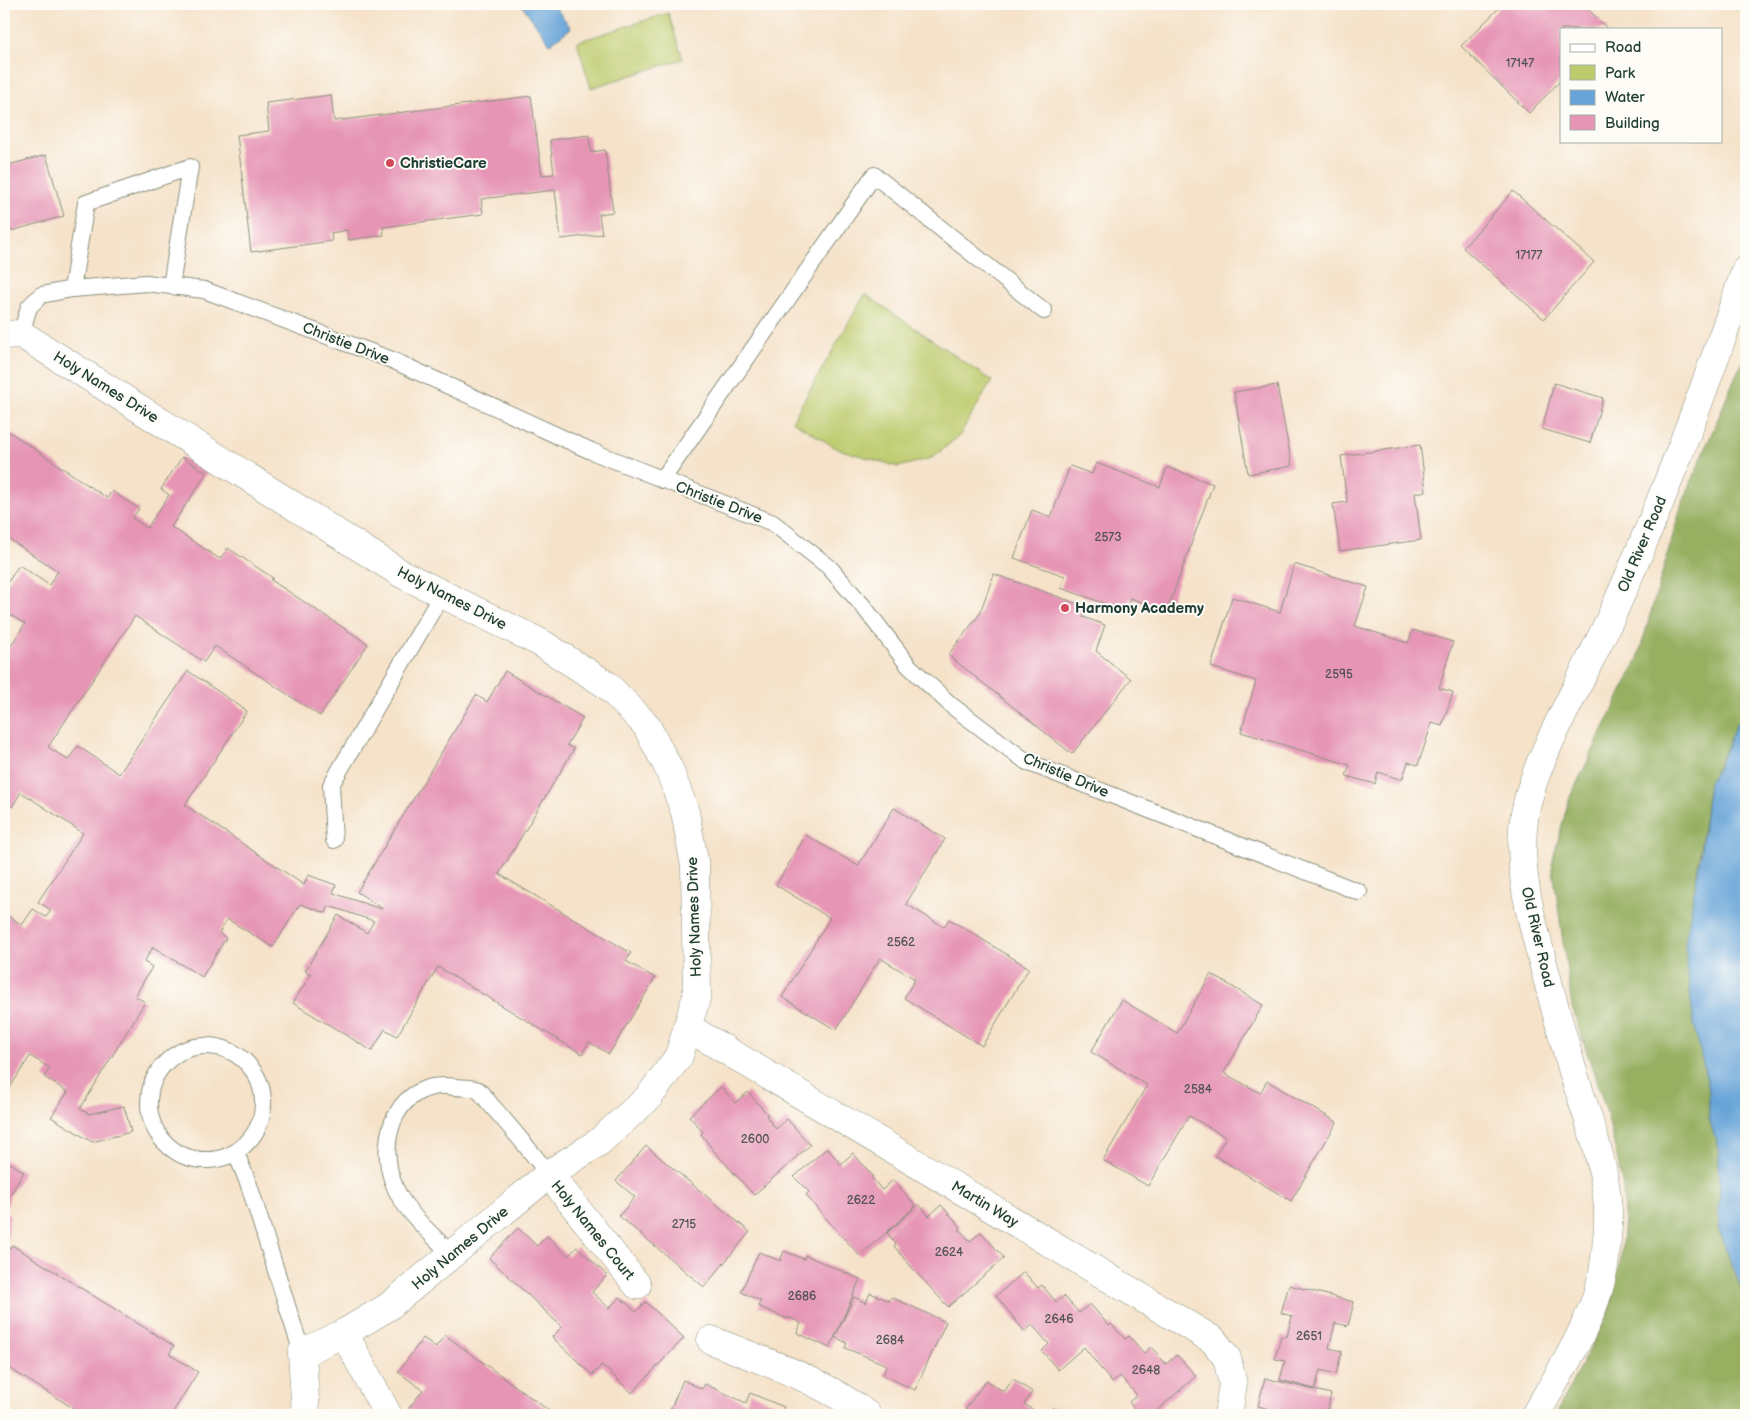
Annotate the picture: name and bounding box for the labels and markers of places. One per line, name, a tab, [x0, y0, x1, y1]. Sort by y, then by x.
place label: ChristieCare	[400, 154, 487, 173]
marker: ChristieCare	[384, 157, 396, 169]
place label: Harmony Academy	[1075, 599, 1204, 618]
marker: Harmony Academy	[1059, 602, 1071, 614]

